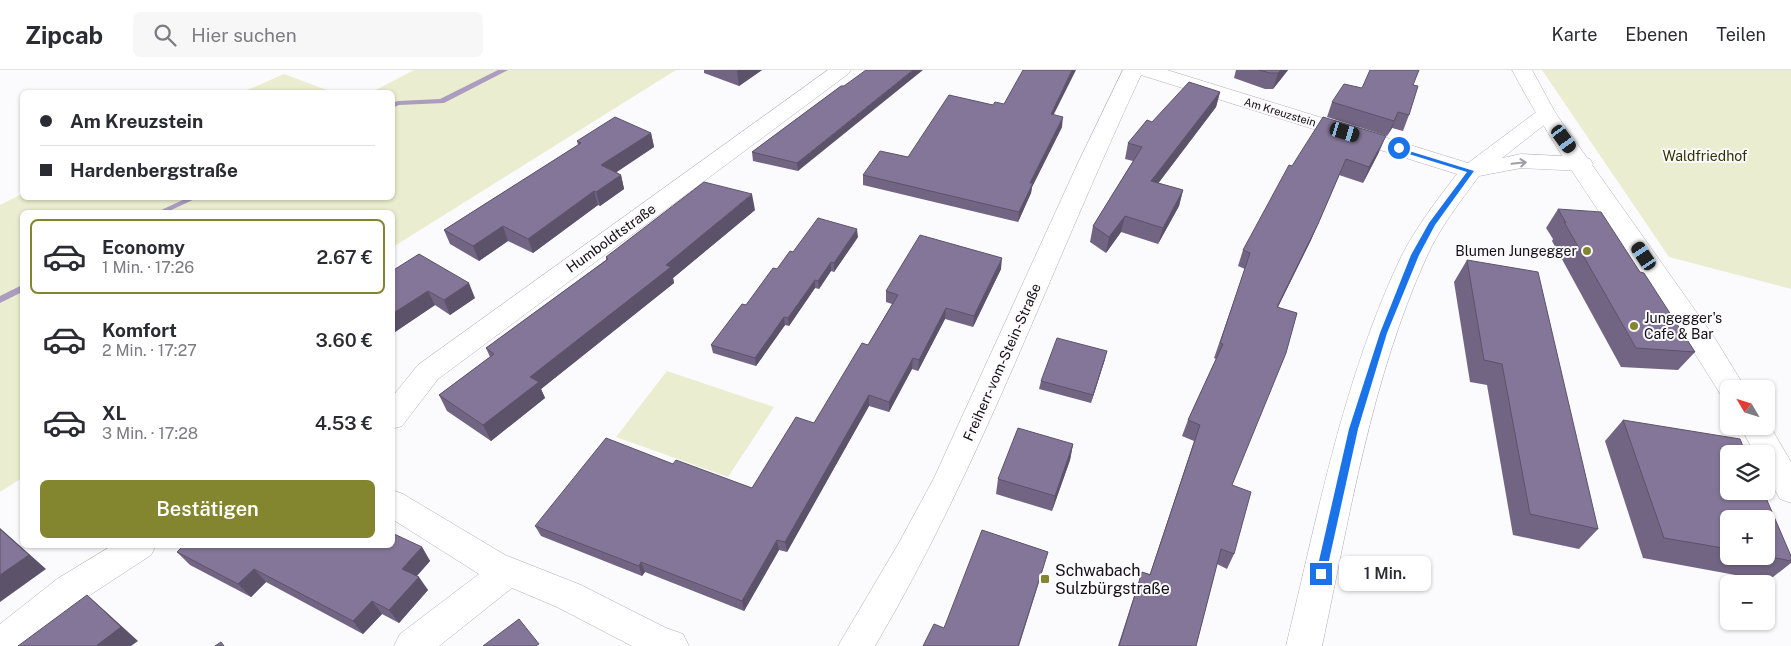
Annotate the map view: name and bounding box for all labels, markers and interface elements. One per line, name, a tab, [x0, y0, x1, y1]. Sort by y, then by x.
search box	[133, 12, 483, 57]
text: Zipcab	[25, 21, 103, 49]
icon: search	[151, 21, 179, 49]
text: Hier suchen	[191, 24, 297, 46]
text: Karte	[1552, 24, 1597, 45]
text: Ebenen	[1625, 24, 1688, 45]
text: Teilen	[1716, 24, 1766, 45]
street label: Am Kreuzstein	[1243, 95, 1317, 129]
text: Am Kreuzstein	[70, 110, 203, 132]
car	[1328, 120, 1361, 144]
car	[1549, 122, 1578, 156]
route start	[1388, 137, 1410, 159]
park label: Waldfriedhof	[1663, 148, 1748, 164]
one-way arrow	[1511, 158, 1527, 167]
text: Hardenbergstraße	[70, 159, 238, 181]
street label: Humboldtstraße	[563, 200, 659, 276]
icon: car	[42, 234, 87, 279]
text: Economy	[102, 236, 185, 258]
car	[1629, 239, 1658, 273]
place label: Blumen Jungegger	[1455, 243, 1577, 259]
marker: Blumen Jungegger	[1581, 245, 1593, 257]
text: 2.67 €	[317, 246, 373, 268]
text: 1 Min. · 17:26	[102, 258, 194, 277]
street label: Freiherr-vom-Stein-Straße	[960, 281, 1044, 443]
place label: Jungegger's Cafe & Bar	[1644, 310, 1722, 342]
icon: car	[42, 317, 87, 362]
text: Komfort	[102, 319, 177, 341]
marker: Jungegger's Cafe & Bar	[1628, 320, 1640, 332]
text: 3.60 €	[315, 329, 373, 351]
text: 2 Min. · 17:27	[102, 341, 197, 360]
north arrow	[1720, 380, 1775, 435]
map controls	[1720, 380, 1775, 630]
icon: car	[42, 400, 87, 445]
text: XL	[102, 402, 127, 424]
text: 4.53 €	[315, 412, 373, 434]
text: 3 Min. · 17:28	[102, 424, 198, 443]
button: layers	[1720, 445, 1775, 500]
button: Bestätigen	[40, 480, 375, 538]
button: +	[1720, 510, 1775, 565]
callout: 1 Min.	[1338, 556, 1431, 592]
place label: Schwabach Sulzbürgstraße	[1055, 561, 1170, 598]
route end	[1310, 563, 1332, 585]
text: 1 Min.	[1364, 564, 1406, 583]
marker: Schwabach Sulzbürgstraße	[1039, 573, 1051, 585]
button: −	[1720, 575, 1775, 630]

